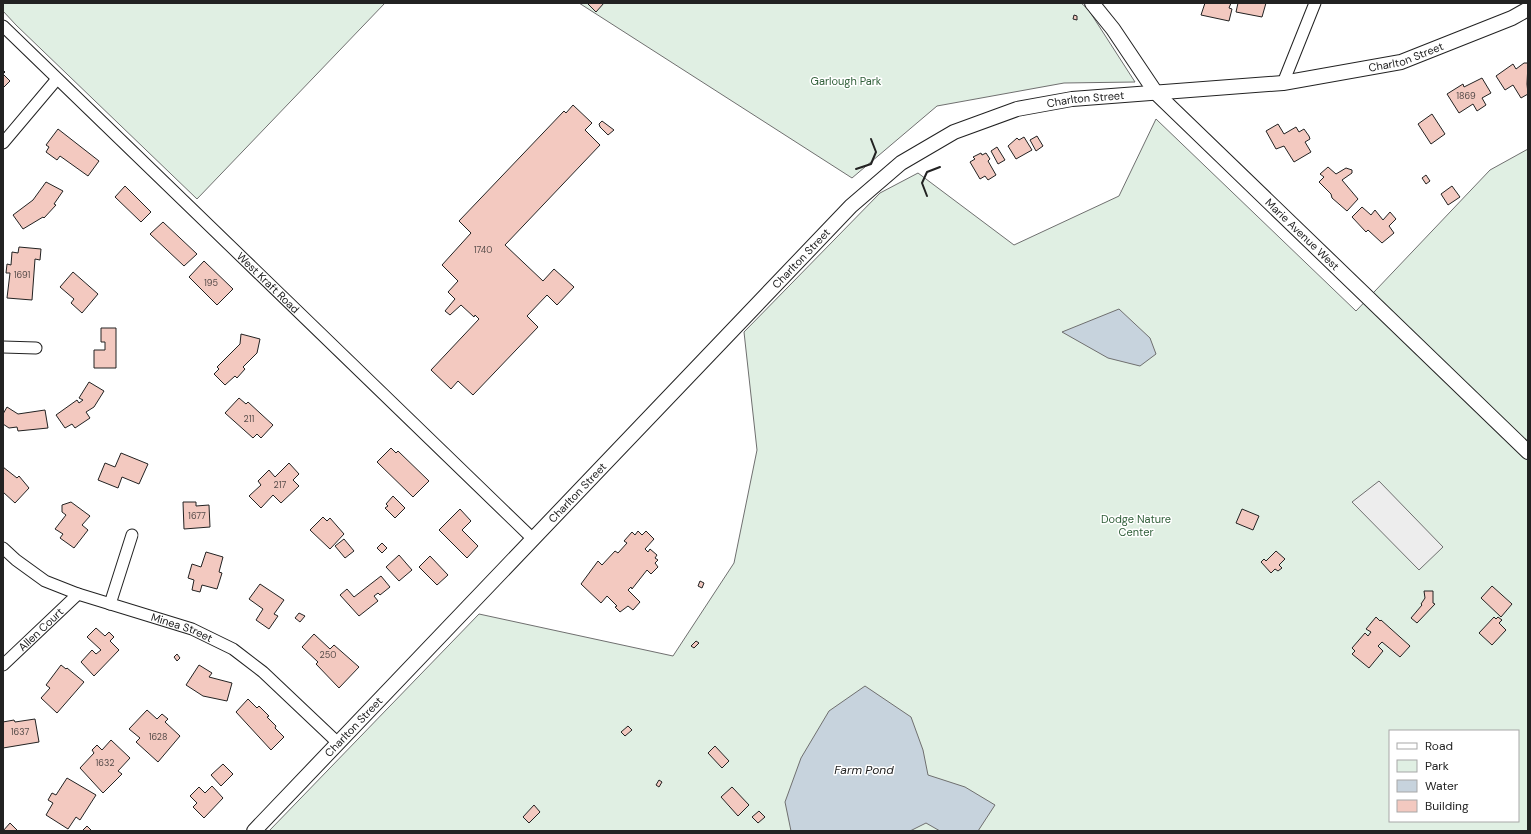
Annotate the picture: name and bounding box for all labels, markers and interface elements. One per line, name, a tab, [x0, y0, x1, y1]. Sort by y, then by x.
street label: Charlton Street	[1367, 39, 1445, 75]
park label: Garlough Park	[811, 74, 882, 88]
street label: Charlton Street	[1046, 88, 1125, 110]
house number: 1869	[1456, 90, 1476, 102]
street label: Marie Avenue West	[1262, 195, 1342, 273]
street label: Charlton Street	[769, 225, 833, 291]
house number: 1740	[474, 244, 492, 256]
street label: West Kraft Road	[234, 249, 303, 316]
house number: 1691	[14, 269, 30, 281]
house number: 195	[204, 277, 218, 289]
house number: 211	[244, 413, 255, 425]
street label: Charlton Street	[545, 460, 609, 526]
house number: 217	[274, 479, 287, 491]
house number: 1677	[188, 510, 206, 522]
park label: Dodge Nature Center	[1101, 512, 1171, 539]
street label: Allen Court	[15, 605, 66, 654]
street label: Minea Street	[149, 610, 215, 645]
house number: 250	[320, 649, 336, 661]
street label: Charlton Street	[321, 694, 385, 760]
house number: 1637	[11, 726, 29, 738]
legend	[1389, 730, 1519, 822]
house number: 1628	[149, 731, 167, 743]
text: Road	[1425, 738, 1453, 754]
house number: 1632	[96, 757, 114, 769]
text: Park	[1425, 758, 1449, 774]
water label: Farm Pond	[834, 762, 894, 778]
text: Water	[1425, 778, 1459, 794]
text: Building	[1425, 798, 1469, 814]

